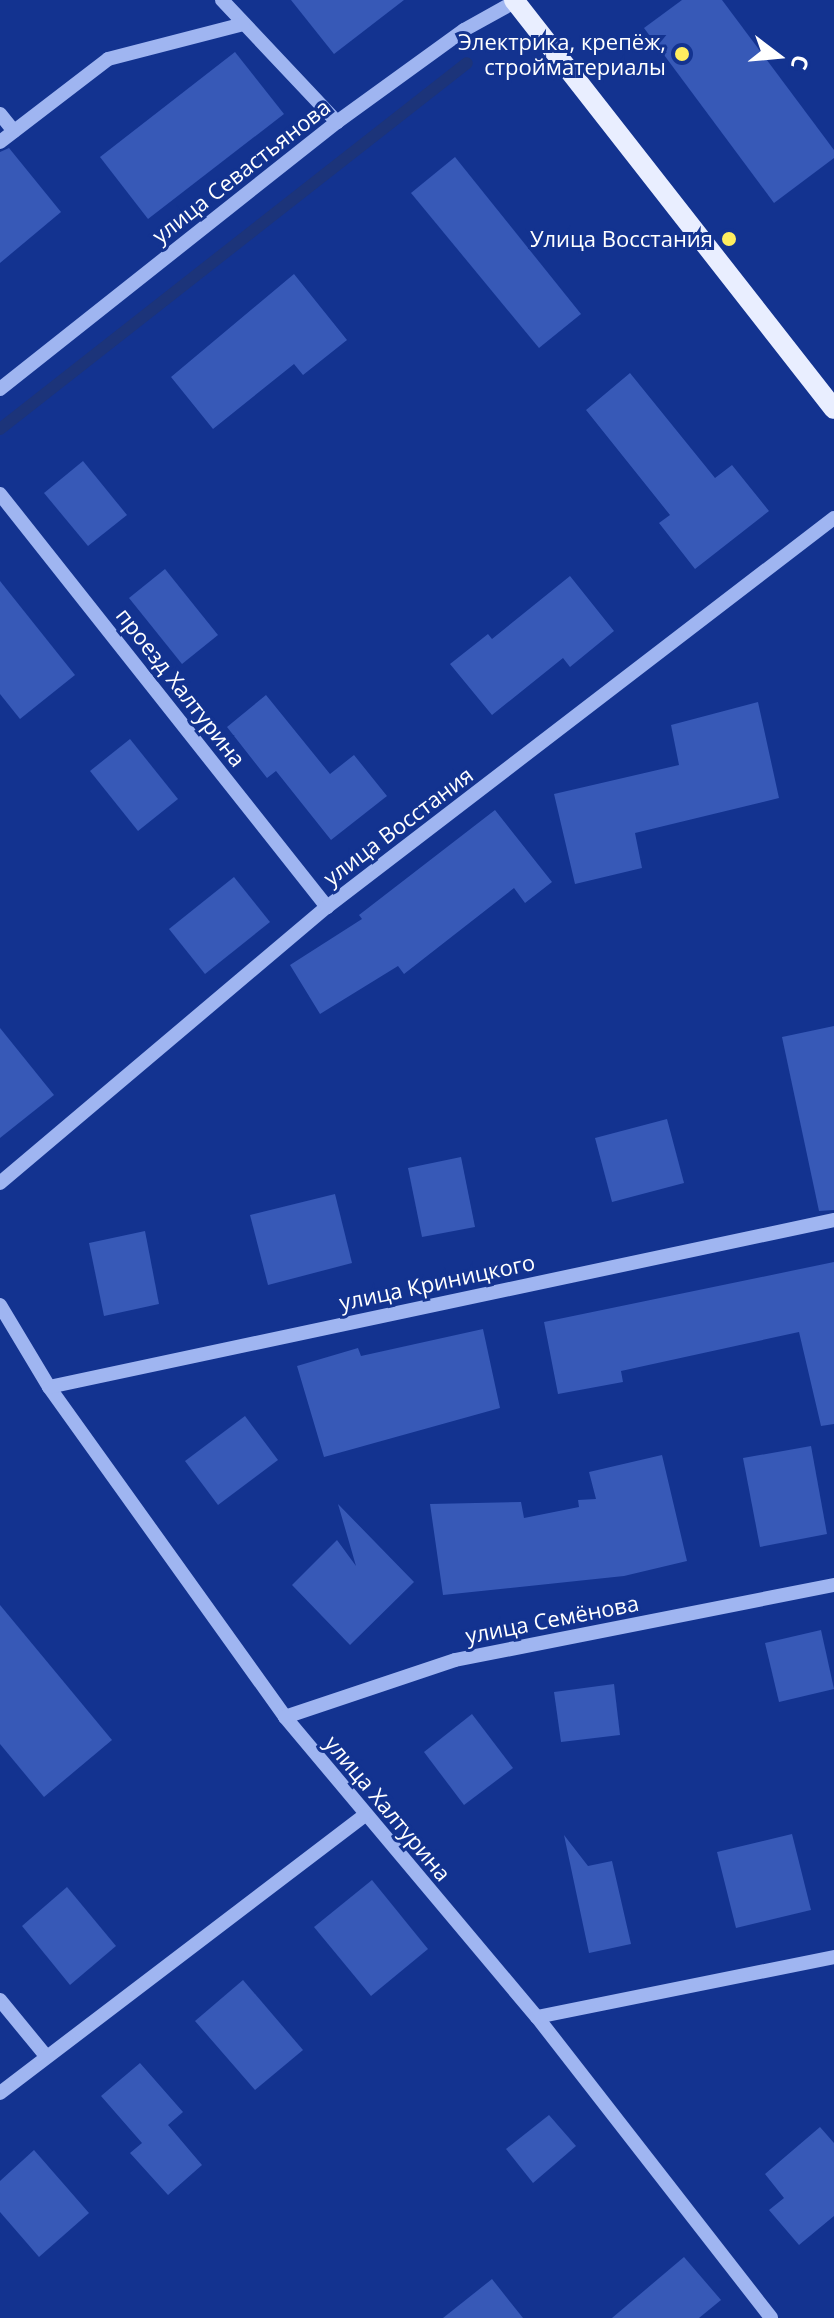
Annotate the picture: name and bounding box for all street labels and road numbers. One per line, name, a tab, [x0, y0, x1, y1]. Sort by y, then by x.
street label: улица Севастьянова	[147, 93, 335, 249]
street label: проезд Халтурина	[111, 602, 251, 772]
street label: улица Восстания	[318, 761, 478, 891]
street label: улица Криницкого	[337, 1248, 537, 1316]
street label: улица Семёнова	[463, 1589, 641, 1649]
street label: улица Халтурина	[319, 1730, 457, 1886]

